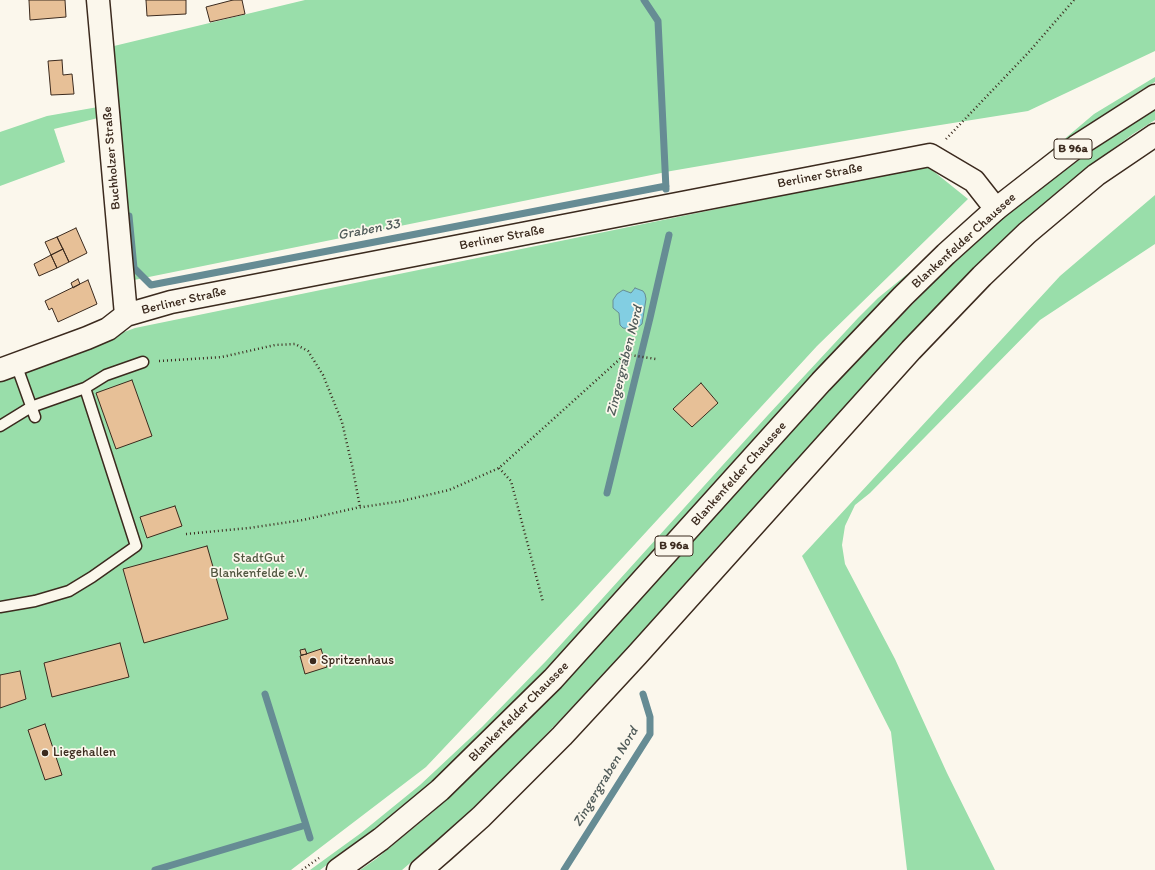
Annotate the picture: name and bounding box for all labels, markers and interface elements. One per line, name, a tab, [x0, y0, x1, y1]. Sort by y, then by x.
street label: Buchholzer Straße	[100, 106, 124, 210]
road number: B 96a	[1054, 139, 1092, 159]
street label: Berliner Straße	[776, 160, 864, 192]
street label: Blankenfelder Chaussee	[908, 190, 1020, 292]
water label: Graben 33	[337, 216, 401, 244]
street label: Berliner Straße	[458, 222, 546, 254]
street label: Berliner Straße	[140, 284, 228, 318]
water label: Zingergraben Nord	[603, 304, 647, 418]
street label: Blankenfelder Chaussee	[688, 418, 790, 530]
road number: B 96a	[655, 536, 693, 556]
park label: StadtGut Blankenfelde e.V.	[210, 551, 308, 582]
place label: Spritzenhaus	[321, 653, 394, 669]
marker: Spritzenhaus	[308, 656, 318, 666]
street label: Blankenfelder Chaussee	[466, 659, 572, 765]
water label: Zingergraben Nord	[570, 724, 642, 830]
place label: Liegehallen	[53, 745, 116, 761]
marker: Liegehallen	[40, 748, 50, 758]

